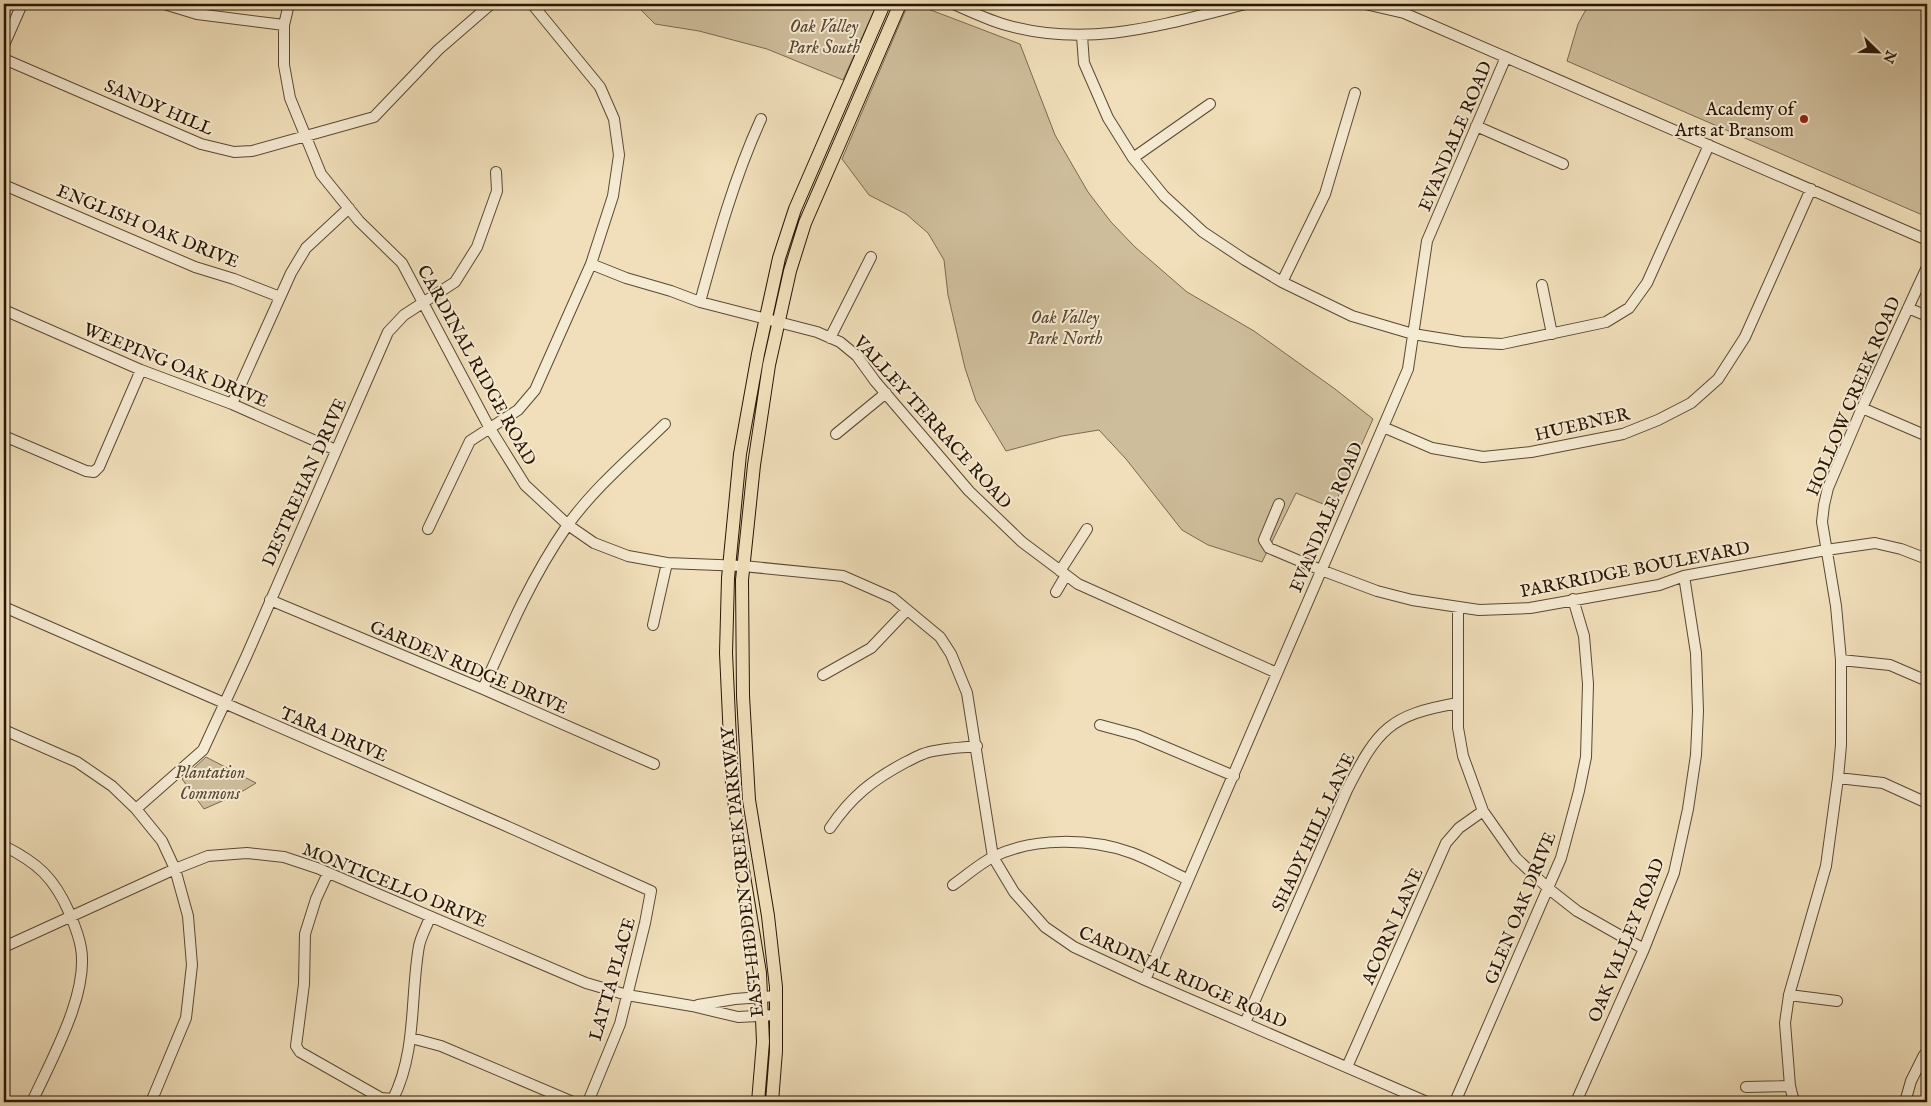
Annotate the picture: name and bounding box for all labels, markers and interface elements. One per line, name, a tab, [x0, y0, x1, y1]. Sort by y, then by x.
park label: Oak Valley Park South	[788, 16, 861, 60]
north arrow	[1854, 28, 1904, 78]
text: N	[1878, 47, 1900, 66]
street label: EVANDALE ROAD	[1414, 58, 1498, 215]
street label: SANDY HILL	[101, 75, 216, 142]
place label: Academy of Arts at Bransom	[1674, 99, 1797, 143]
marker: Academy of Arts at Bransom	[1798, 113, 1810, 125]
street label: ENGLISH OAK DRIVE	[53, 180, 242, 275]
street label: CARDINAL RIDGE ROAD	[411, 261, 540, 470]
street label: HOLLOW CREEK ROAD	[1802, 293, 1907, 500]
park label: Oak Valley Park North	[1027, 307, 1103, 351]
street label: WEEPING OAK DRIVE	[80, 319, 271, 414]
street label: VALLEY TERRACE ROAD	[847, 331, 1016, 515]
street label: DESTREHAN DRIVE	[258, 395, 353, 570]
street label: HUEBNER	[1533, 403, 1633, 448]
street label: EVANDALE ROAD	[1285, 439, 1369, 596]
street label: PARKRIDGE BOULEVARD	[1519, 537, 1752, 604]
street label: GARDEN RIDGE DRIVE	[366, 616, 571, 720]
street label: TARA DRIVE	[276, 702, 391, 768]
street label: EAST HIDDEN CREEK PARKWAY	[717, 725, 770, 1018]
street label: SHADY HILL LANE	[1267, 750, 1361, 916]
park label: Plantation Commons	[175, 762, 245, 806]
street label: GLEN OAK DRIVE	[1480, 829, 1562, 988]
street label: MONTICELLO DRIVE	[299, 839, 490, 934]
street label: OAK VALLEY ROAD	[1584, 855, 1671, 1026]
street label: ACORN LANE	[1357, 865, 1429, 990]
street label: LATTA PLACE	[585, 915, 642, 1044]
street label: CARDINAL RIDGE ROAD	[1075, 922, 1290, 1035]

